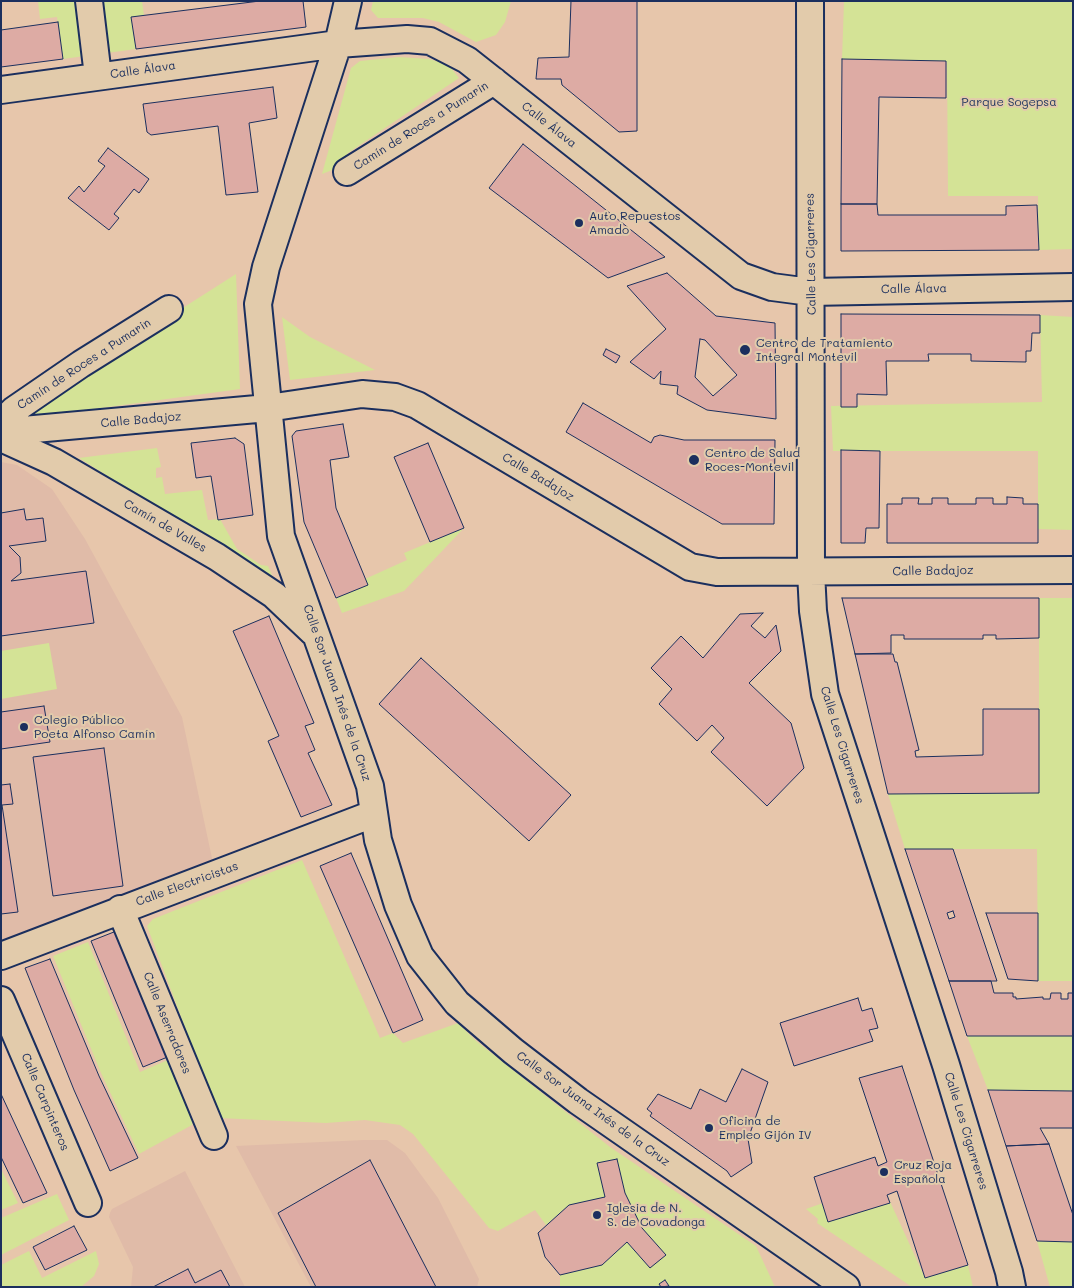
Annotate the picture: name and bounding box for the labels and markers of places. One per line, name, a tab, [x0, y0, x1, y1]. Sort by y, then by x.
place label: Auto Repuestos Amado	[589, 209, 681, 237]
marker: Auto Repuestos Amado	[573, 217, 585, 229]
place label: Centro de Tratamiento Integral Montevil	[756, 336, 892, 364]
marker: Centro de Tratamiento Integral Montevil	[738, 343, 752, 357]
place label: Centro de Salud Roces-Montevil	[705, 446, 800, 474]
marker: Centro de Salud Roces-Montevil	[687, 453, 701, 467]
place label: Colegio Público Poeta Alfonso Camín	[34, 713, 155, 741]
marker: Colegio Público Poeta Alfonso Camín	[18, 721, 30, 733]
place label: Oficina de Empleo Gijón IV	[719, 1114, 811, 1142]
marker: Oficina de Empleo Gijón IV	[703, 1122, 715, 1134]
place label: Cruz Roja Española	[894, 1158, 952, 1186]
marker: Cruz Roja Española	[878, 1166, 890, 1178]
place label: Iglesia de N. S. de Covadonga	[607, 1201, 705, 1229]
marker: Iglesia de N. S. de Covadonga	[591, 1209, 603, 1221]

